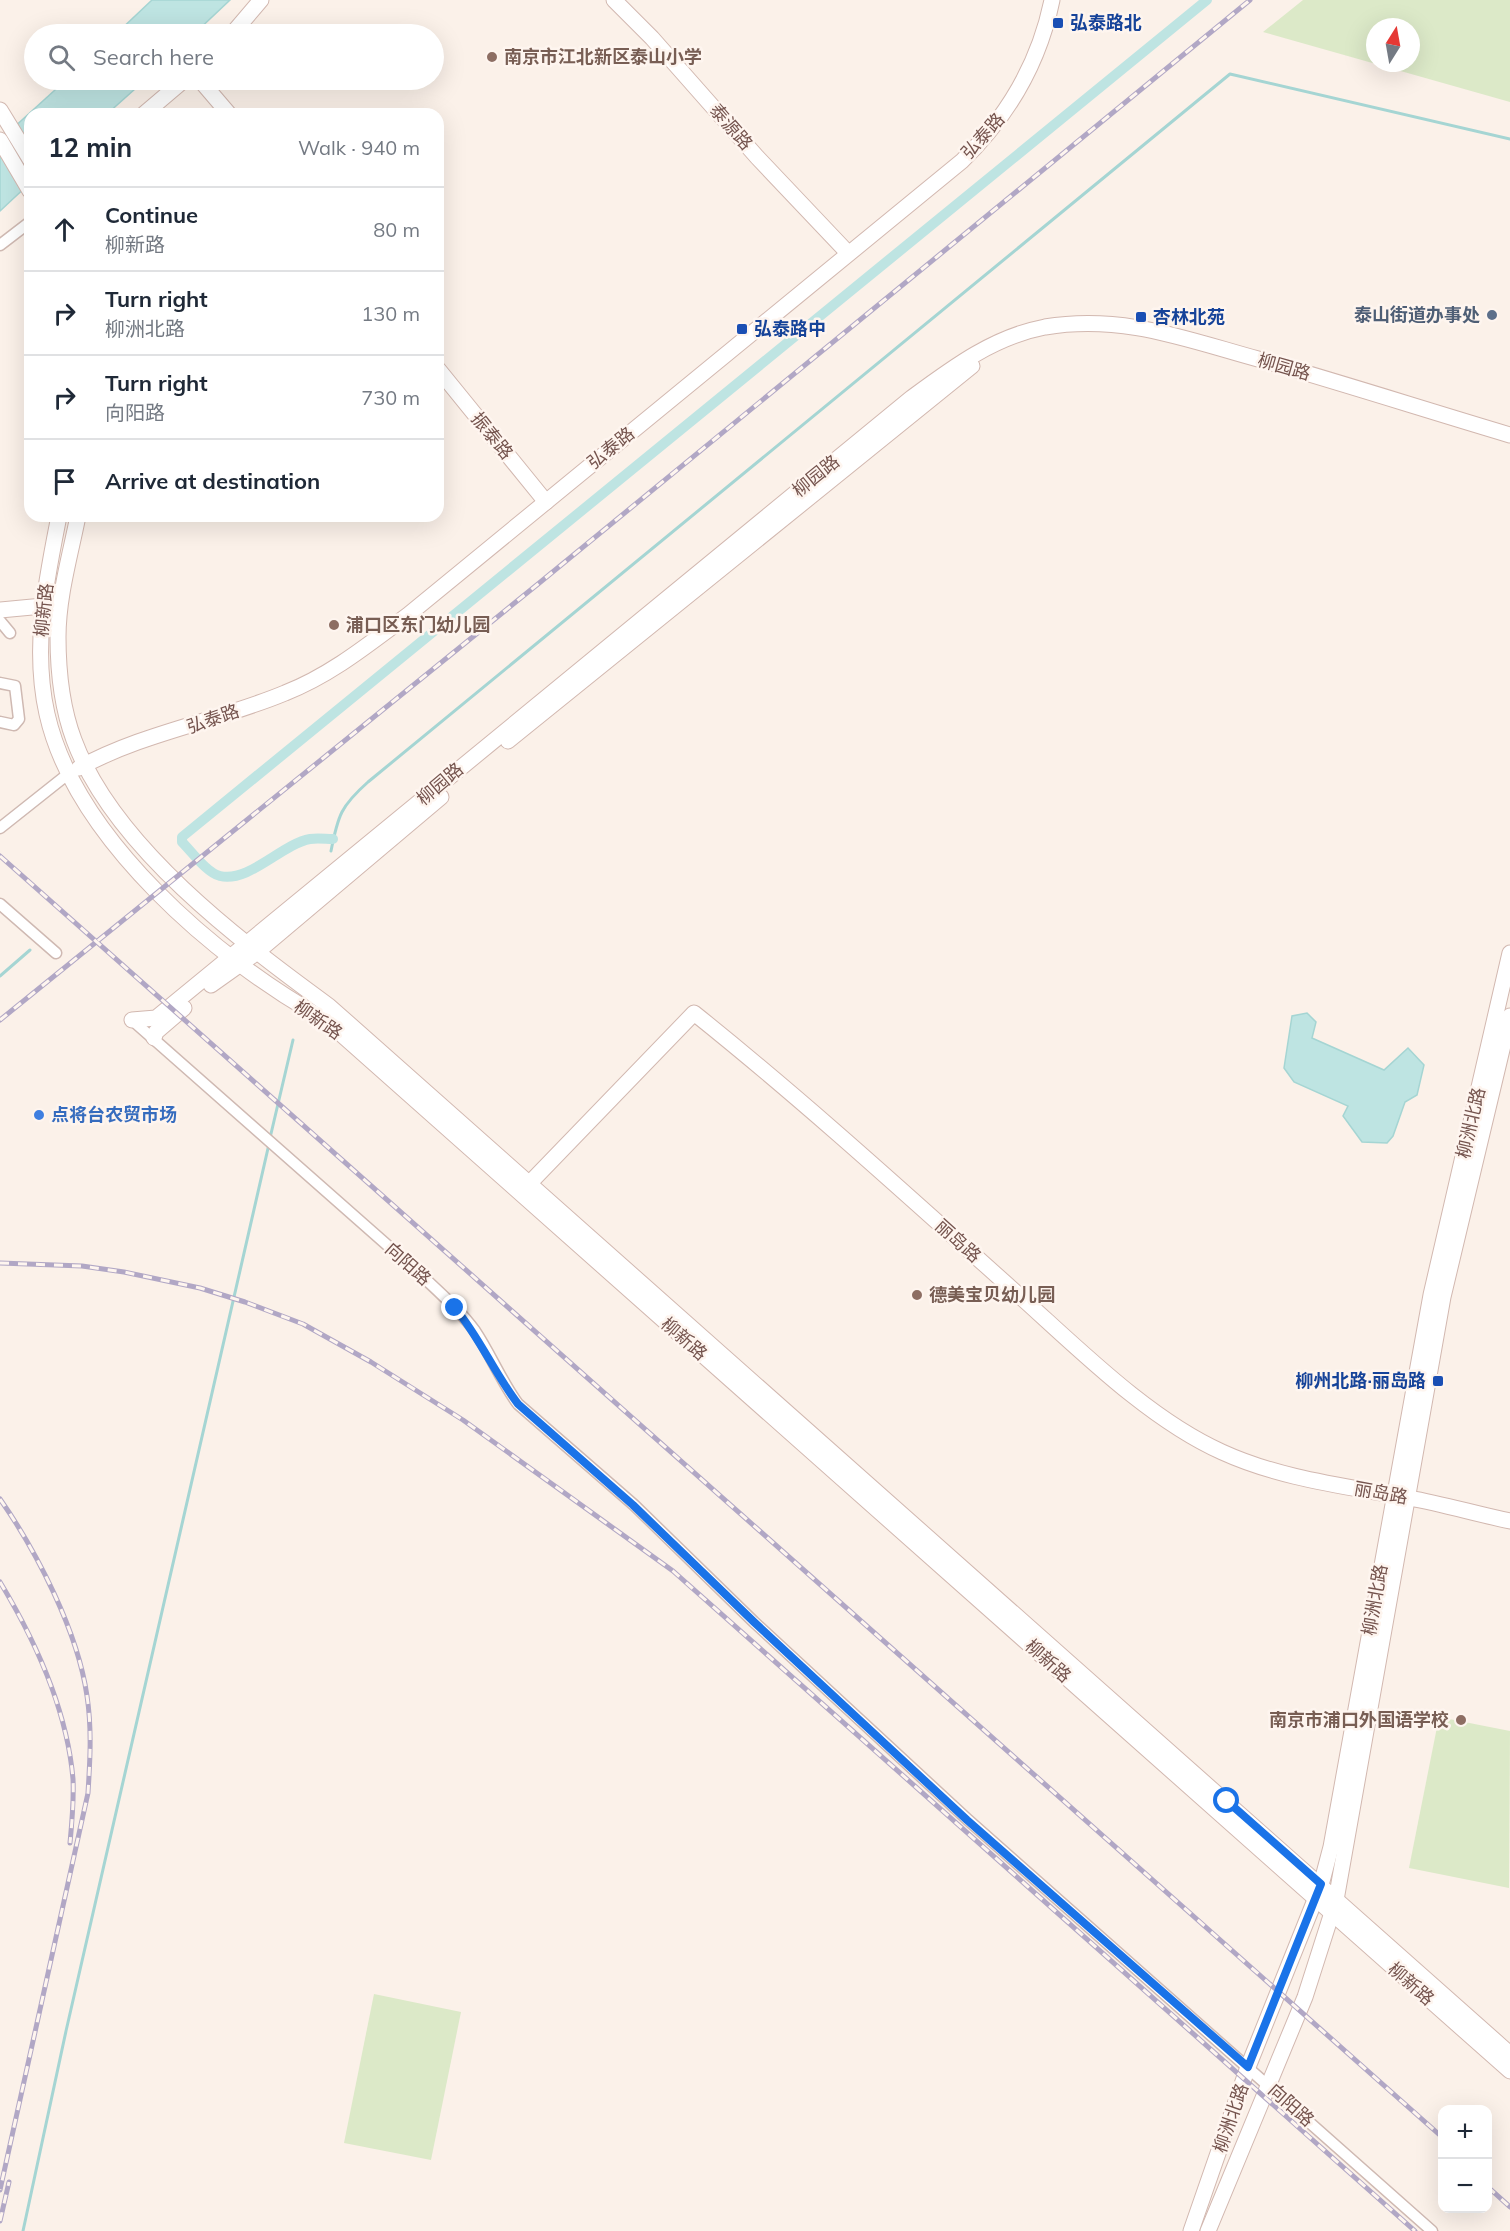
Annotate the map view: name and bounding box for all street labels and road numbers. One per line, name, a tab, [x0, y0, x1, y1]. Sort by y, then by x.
street label: 泰源路	[705, 99, 758, 155]
street label: 弘泰路	[956, 108, 1009, 163]
street label: 柳园路	[1255, 348, 1313, 385]
street label: 振泰路	[466, 407, 518, 464]
street label: 弘泰路	[582, 422, 639, 474]
street label: 柳园路	[787, 450, 844, 502]
street label: 柳新路	[29, 582, 58, 638]
street label: 弘泰路	[184, 699, 242, 738]
street label: 柳园路	[412, 757, 468, 810]
street label: 柳新路	[290, 995, 347, 1044]
street label: 柳洲北路	[1451, 1085, 1490, 1161]
street label: 丽岛路	[931, 1214, 986, 1267]
street label: 向阳路	[381, 1237, 436, 1290]
street label: 柳新路	[656, 1312, 712, 1365]
street label: 丽岛路	[1353, 1476, 1410, 1509]
street label: 柳洲北路	[1357, 1562, 1392, 1637]
street label: 柳新路	[1021, 1634, 1076, 1687]
street label: 柳新路	[1383, 1957, 1439, 2010]
street label: 向阳路	[1264, 2078, 1319, 2131]
street label: 柳洲北路	[1208, 2080, 1253, 2156]

